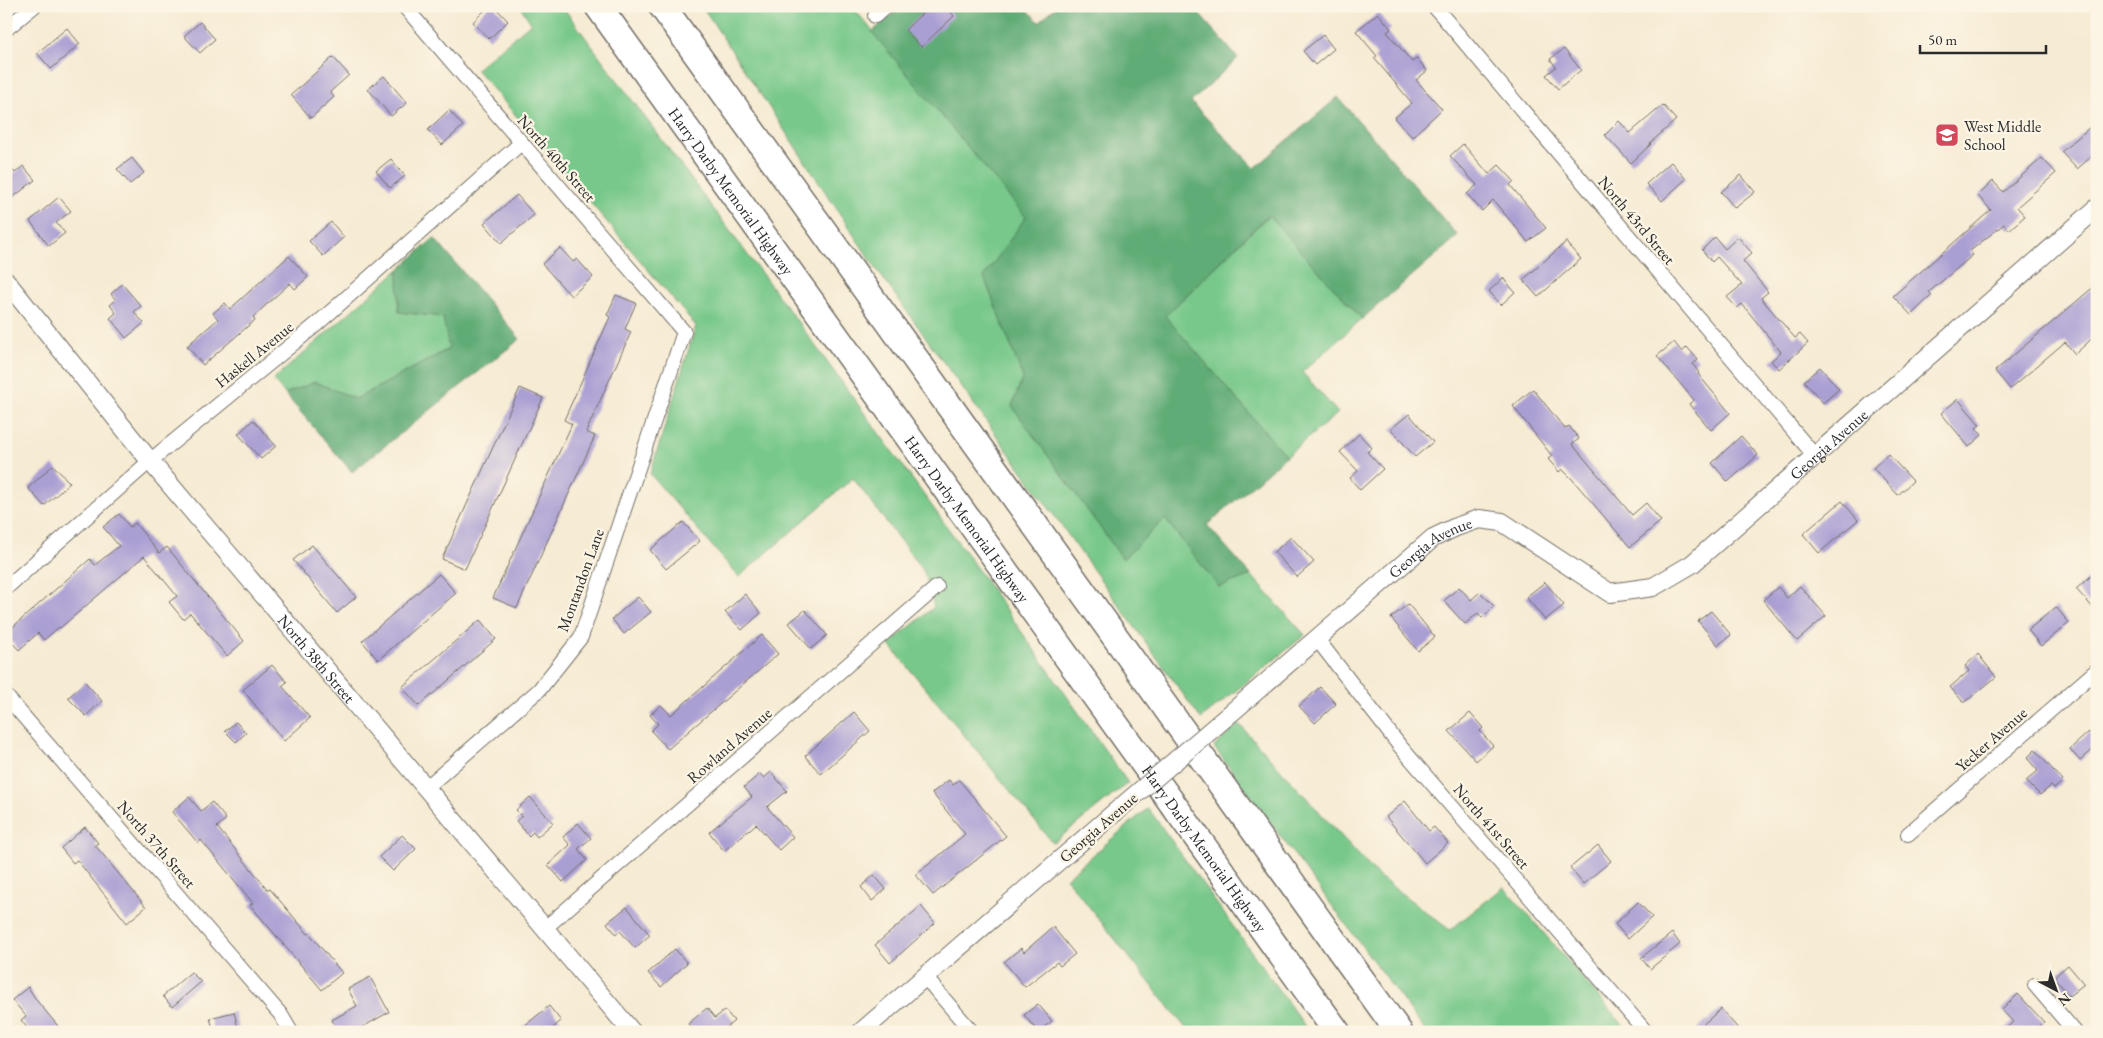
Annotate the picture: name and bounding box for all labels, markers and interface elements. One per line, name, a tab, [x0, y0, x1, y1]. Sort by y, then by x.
scale bar	[1920, 22, 2047, 54]
text: 50 m	[1928, 30, 1957, 49]
street label: Harry Darby Memorial Highway	[663, 103, 799, 280]
street label: North 40th Street	[513, 110, 600, 206]
place label: West Middle School	[1964, 116, 2041, 155]
school or university icon: West Middle School	[1934, 122, 1960, 148]
street label: North 43rd Street	[1593, 172, 1680, 269]
street label: Haskell Avenue	[211, 316, 298, 392]
street label: Georgia Avenue	[1785, 404, 1872, 484]
street label: Harry Darby Memorial Highway	[900, 431, 1035, 608]
street label: Georgia Avenue	[1384, 512, 1475, 583]
street label: Montandon Lane	[552, 526, 609, 635]
street label: North 38th Street	[273, 610, 360, 707]
street label: Yecker Avenue	[1951, 702, 2032, 776]
street label: Rowland Avenue	[682, 703, 776, 788]
street label: Harry Darby Memorial Highway	[1137, 761, 1272, 937]
street label: North 41st Street	[1449, 779, 1534, 873]
street label: Georgia Avenue	[1055, 788, 1142, 867]
street label: North 37th Street	[113, 796, 200, 892]
north arrow	[2030, 966, 2080, 1016]
text: N	[2054, 989, 2075, 1011]

